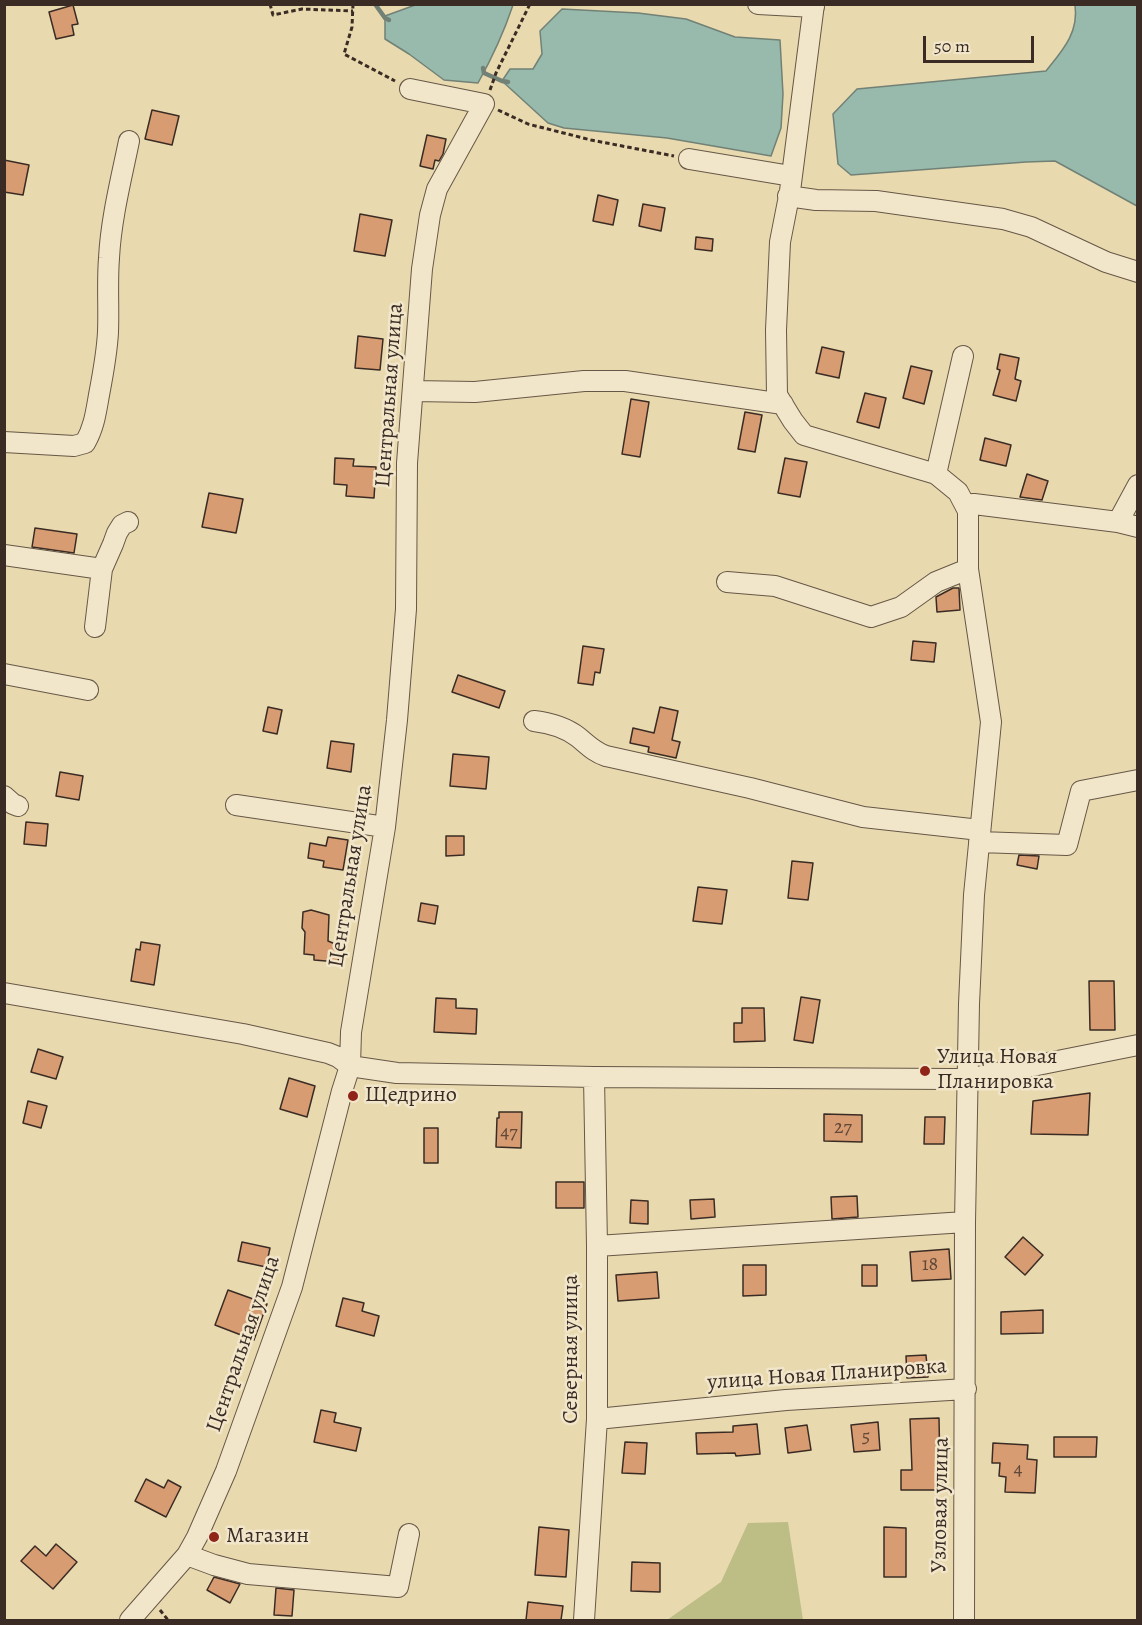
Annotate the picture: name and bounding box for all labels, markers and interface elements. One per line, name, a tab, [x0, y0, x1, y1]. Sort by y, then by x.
scale bar	[926, 24, 1037, 62]
text: 50 m	[934, 34, 970, 58]
street label: Центральная улица	[370, 302, 410, 488]
street label: Центральная улица	[324, 783, 378, 969]
place label: Улица Новая Планировка	[937, 1045, 1057, 1096]
marker: Улица Новая Планировка	[918, 1064, 932, 1078]
place label: Щедрино	[365, 1083, 457, 1109]
marker: Щедрино	[346, 1089, 360, 1103]
house number: 27	[834, 1116, 852, 1140]
house number: 47	[500, 1121, 518, 1145]
street label: Центральная улица	[201, 1252, 287, 1436]
house number: 18	[922, 1253, 938, 1277]
street label: Северная улица	[559, 1274, 585, 1424]
street label: улица Новая Планировка	[706, 1353, 948, 1397]
house number: 5	[862, 1425, 870, 1449]
street label: Узловая улица	[927, 1437, 955, 1573]
house number: 4	[1013, 1458, 1023, 1482]
place label: Магазин	[226, 1524, 309, 1550]
marker: Магазин	[207, 1530, 221, 1544]

